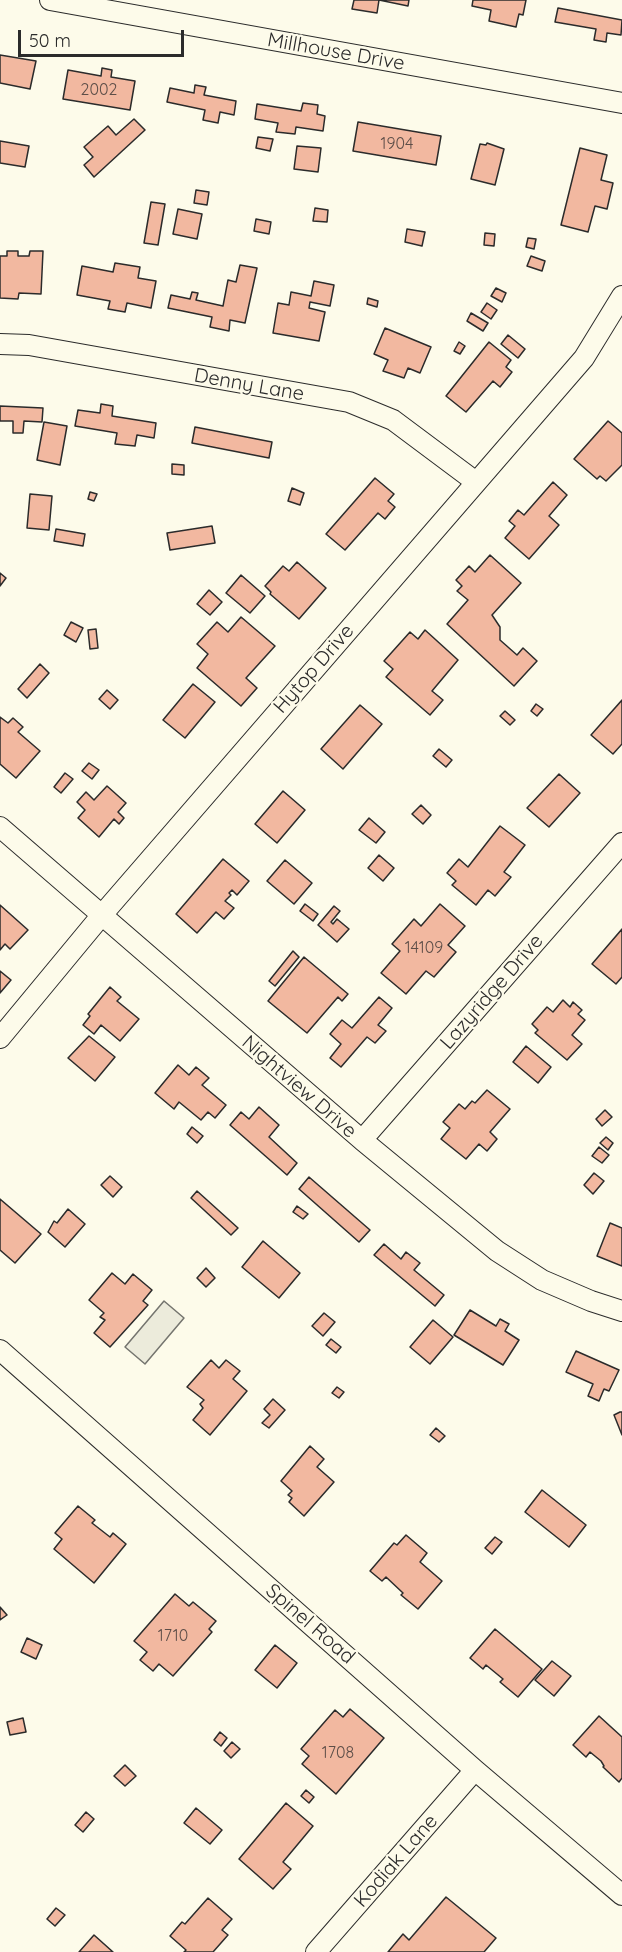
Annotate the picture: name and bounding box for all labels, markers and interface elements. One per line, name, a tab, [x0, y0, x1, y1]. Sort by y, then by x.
scale bar	[21, 18, 188, 56]
street label: Millhouse Drive	[265, 28, 407, 76]
text: 50 m	[29, 29, 71, 52]
house number: 2002	[81, 80, 117, 100]
house number: 1904	[381, 134, 413, 154]
street label: Denny Lane	[192, 364, 306, 406]
street label: Hytop Drive	[269, 620, 359, 718]
street label: Lazyridge Drive	[435, 929, 549, 1055]
house number: 14109	[405, 938, 443, 958]
street label: Nightview Drive	[237, 1031, 361, 1143]
street label: Spinel Road	[261, 1579, 359, 1669]
house number: 1710	[158, 1626, 188, 1646]
house number: 1708	[322, 1743, 354, 1763]
street label: Kodiak Lane	[349, 1810, 443, 1912]

